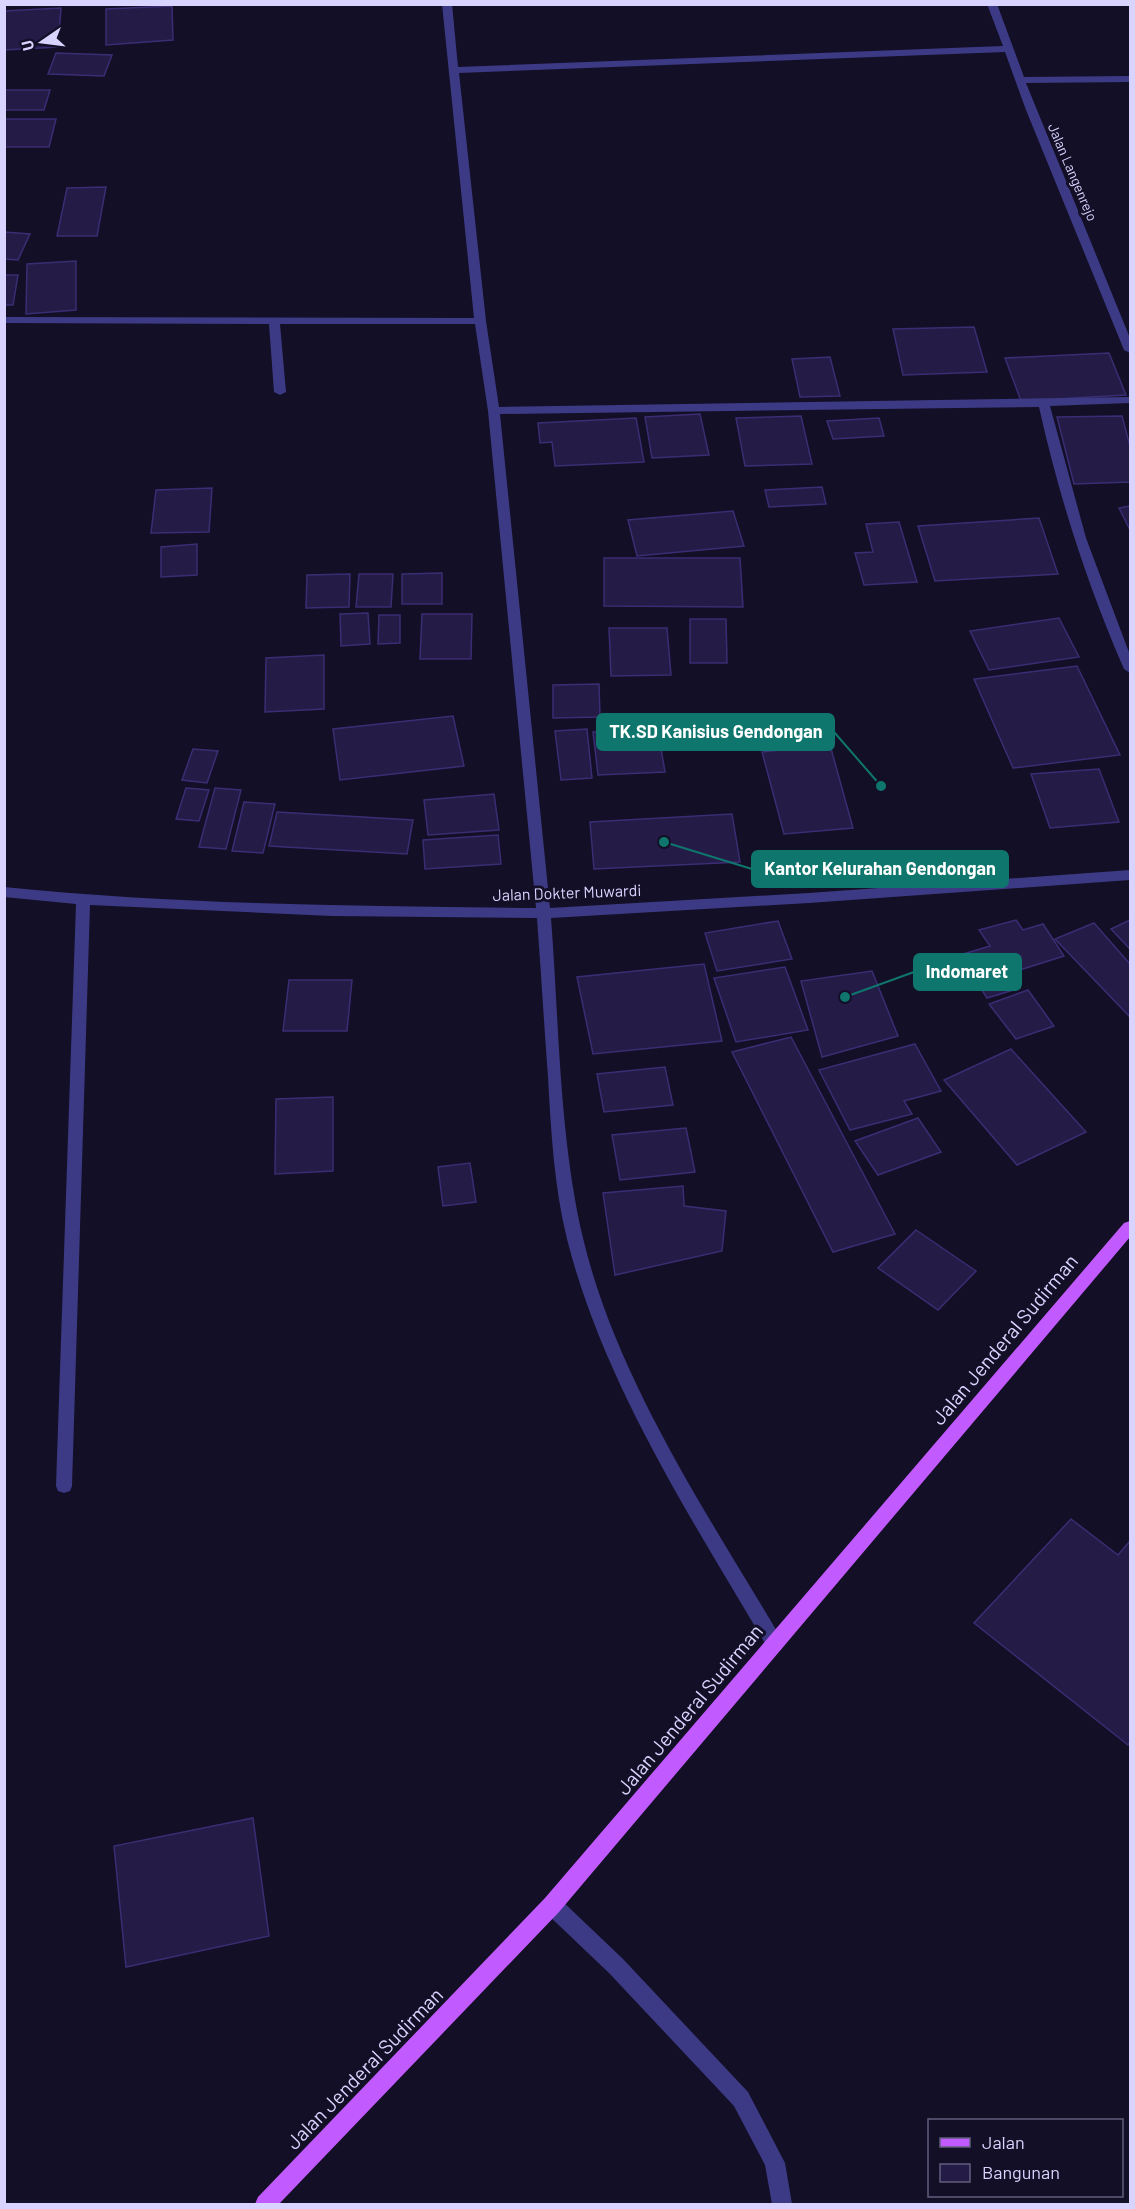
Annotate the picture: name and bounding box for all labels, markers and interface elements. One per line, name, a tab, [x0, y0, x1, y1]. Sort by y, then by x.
north arrow	[12, 12, 72, 72]
text: U	[17, 39, 37, 53]
street label: Jalan Langenrejo	[1045, 121, 1101, 223]
callout: TK.SD Kanisius Gendongan	[597, 714, 834, 750]
text: TK.SD Kanisius Gendongan	[609, 720, 823, 742]
callout: Kantor Kelurahan Gendongan	[752, 851, 1008, 887]
text: Kantor Kelurahan Gendongan	[764, 857, 996, 879]
street label: Jalan Dokter Muwardi	[492, 880, 642, 904]
callout: Indomaret	[914, 954, 1021, 990]
text: Indomaret	[926, 960, 1008, 982]
street label: Jalan Jenderal Sudirman	[926, 1249, 1082, 1429]
street label: Jalan Jenderal Sudirman	[611, 1619, 767, 1799]
street label: Jalan Jenderal Sudirman	[281, 1982, 447, 2154]
legend	[928, 2119, 1123, 2197]
text: Jalan	[982, 2131, 1025, 2153]
text: Bangunan	[982, 2161, 1060, 2183]

